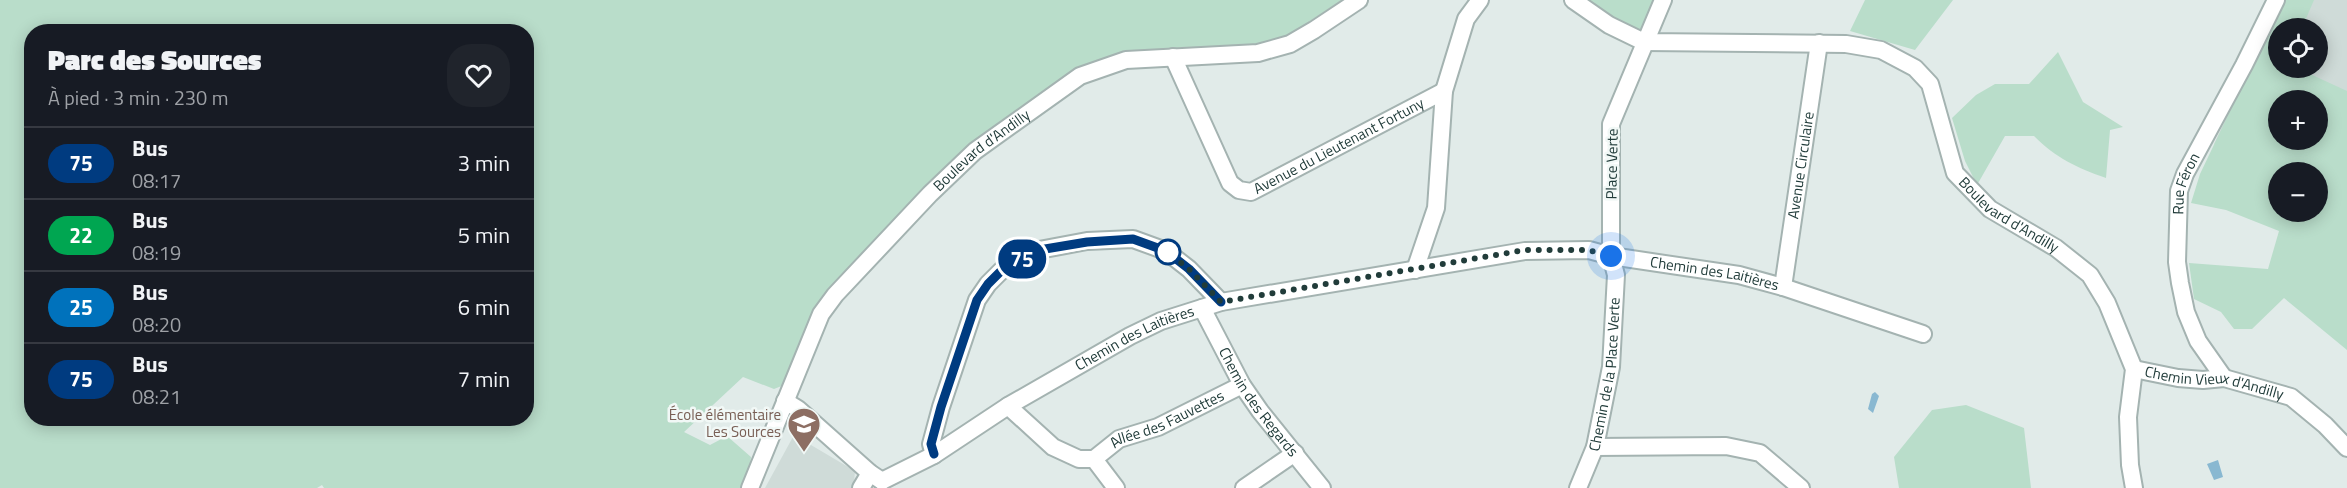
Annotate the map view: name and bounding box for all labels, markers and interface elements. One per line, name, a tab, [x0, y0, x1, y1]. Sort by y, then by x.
map controls	[2268, 18, 2328, 222]
button: locate	[2268, 18, 2328, 78]
text: Parc des Sources	[48, 38, 262, 81]
button: heart	[447, 44, 510, 107]
text: À pied · 3 min · 230 m	[48, 82, 228, 113]
button: +	[2268, 90, 2328, 150]
street label: Avenue du Lieutenant Fortuny	[1249, 91, 1428, 200]
street label: Boulevard d'Andilly	[927, 103, 1035, 196]
street label: Avenue Circulaire	[1781, 110, 1820, 220]
street label: Place Verte	[1599, 128, 1624, 200]
text: Bus	[132, 131, 168, 165]
text: 3 min	[458, 146, 510, 180]
text: 75	[69, 147, 93, 179]
street label: Rue Féron	[2166, 148, 2205, 215]
button: −	[2268, 162, 2328, 222]
text: 08:17	[132, 165, 181, 196]
street label: Boulevard d'Andilly	[1953, 171, 2064, 258]
text: Bus	[132, 203, 168, 237]
text: 5 min	[458, 218, 510, 252]
text: 22	[69, 219, 93, 251]
text: 08:19	[132, 237, 181, 268]
unlabelled marker	[1155, 239, 1181, 265]
line badge: 75	[995, 240, 1049, 278]
your location	[1596, 241, 1626, 271]
text: 75	[1010, 243, 1034, 275]
street label: Chemin des Laitières	[1649, 250, 1782, 296]
text: Bus	[132, 275, 168, 309]
text: 6 min	[458, 290, 510, 324]
text: 25	[69, 291, 93, 323]
street label: Chemin de la Place Verte	[1582, 297, 1626, 453]
street label: Chemin des Laitières	[1070, 299, 1197, 376]
text: 08:20	[132, 309, 181, 340]
street label: Chemin des Regards	[1213, 343, 1304, 461]
text: Bus	[132, 347, 168, 381]
street label: Chemin Vieux d'Andilly	[2143, 359, 2287, 405]
text: 7 min	[458, 362, 510, 396]
text: 75	[69, 363, 93, 395]
text: 08:21	[132, 381, 181, 412]
street label: Allée des Fauvettes	[1104, 384, 1228, 453]
place label: École élémentaire Les Sources	[669, 403, 781, 443]
school or university icon: École élémentaire Les Sources	[786, 406, 822, 453]

